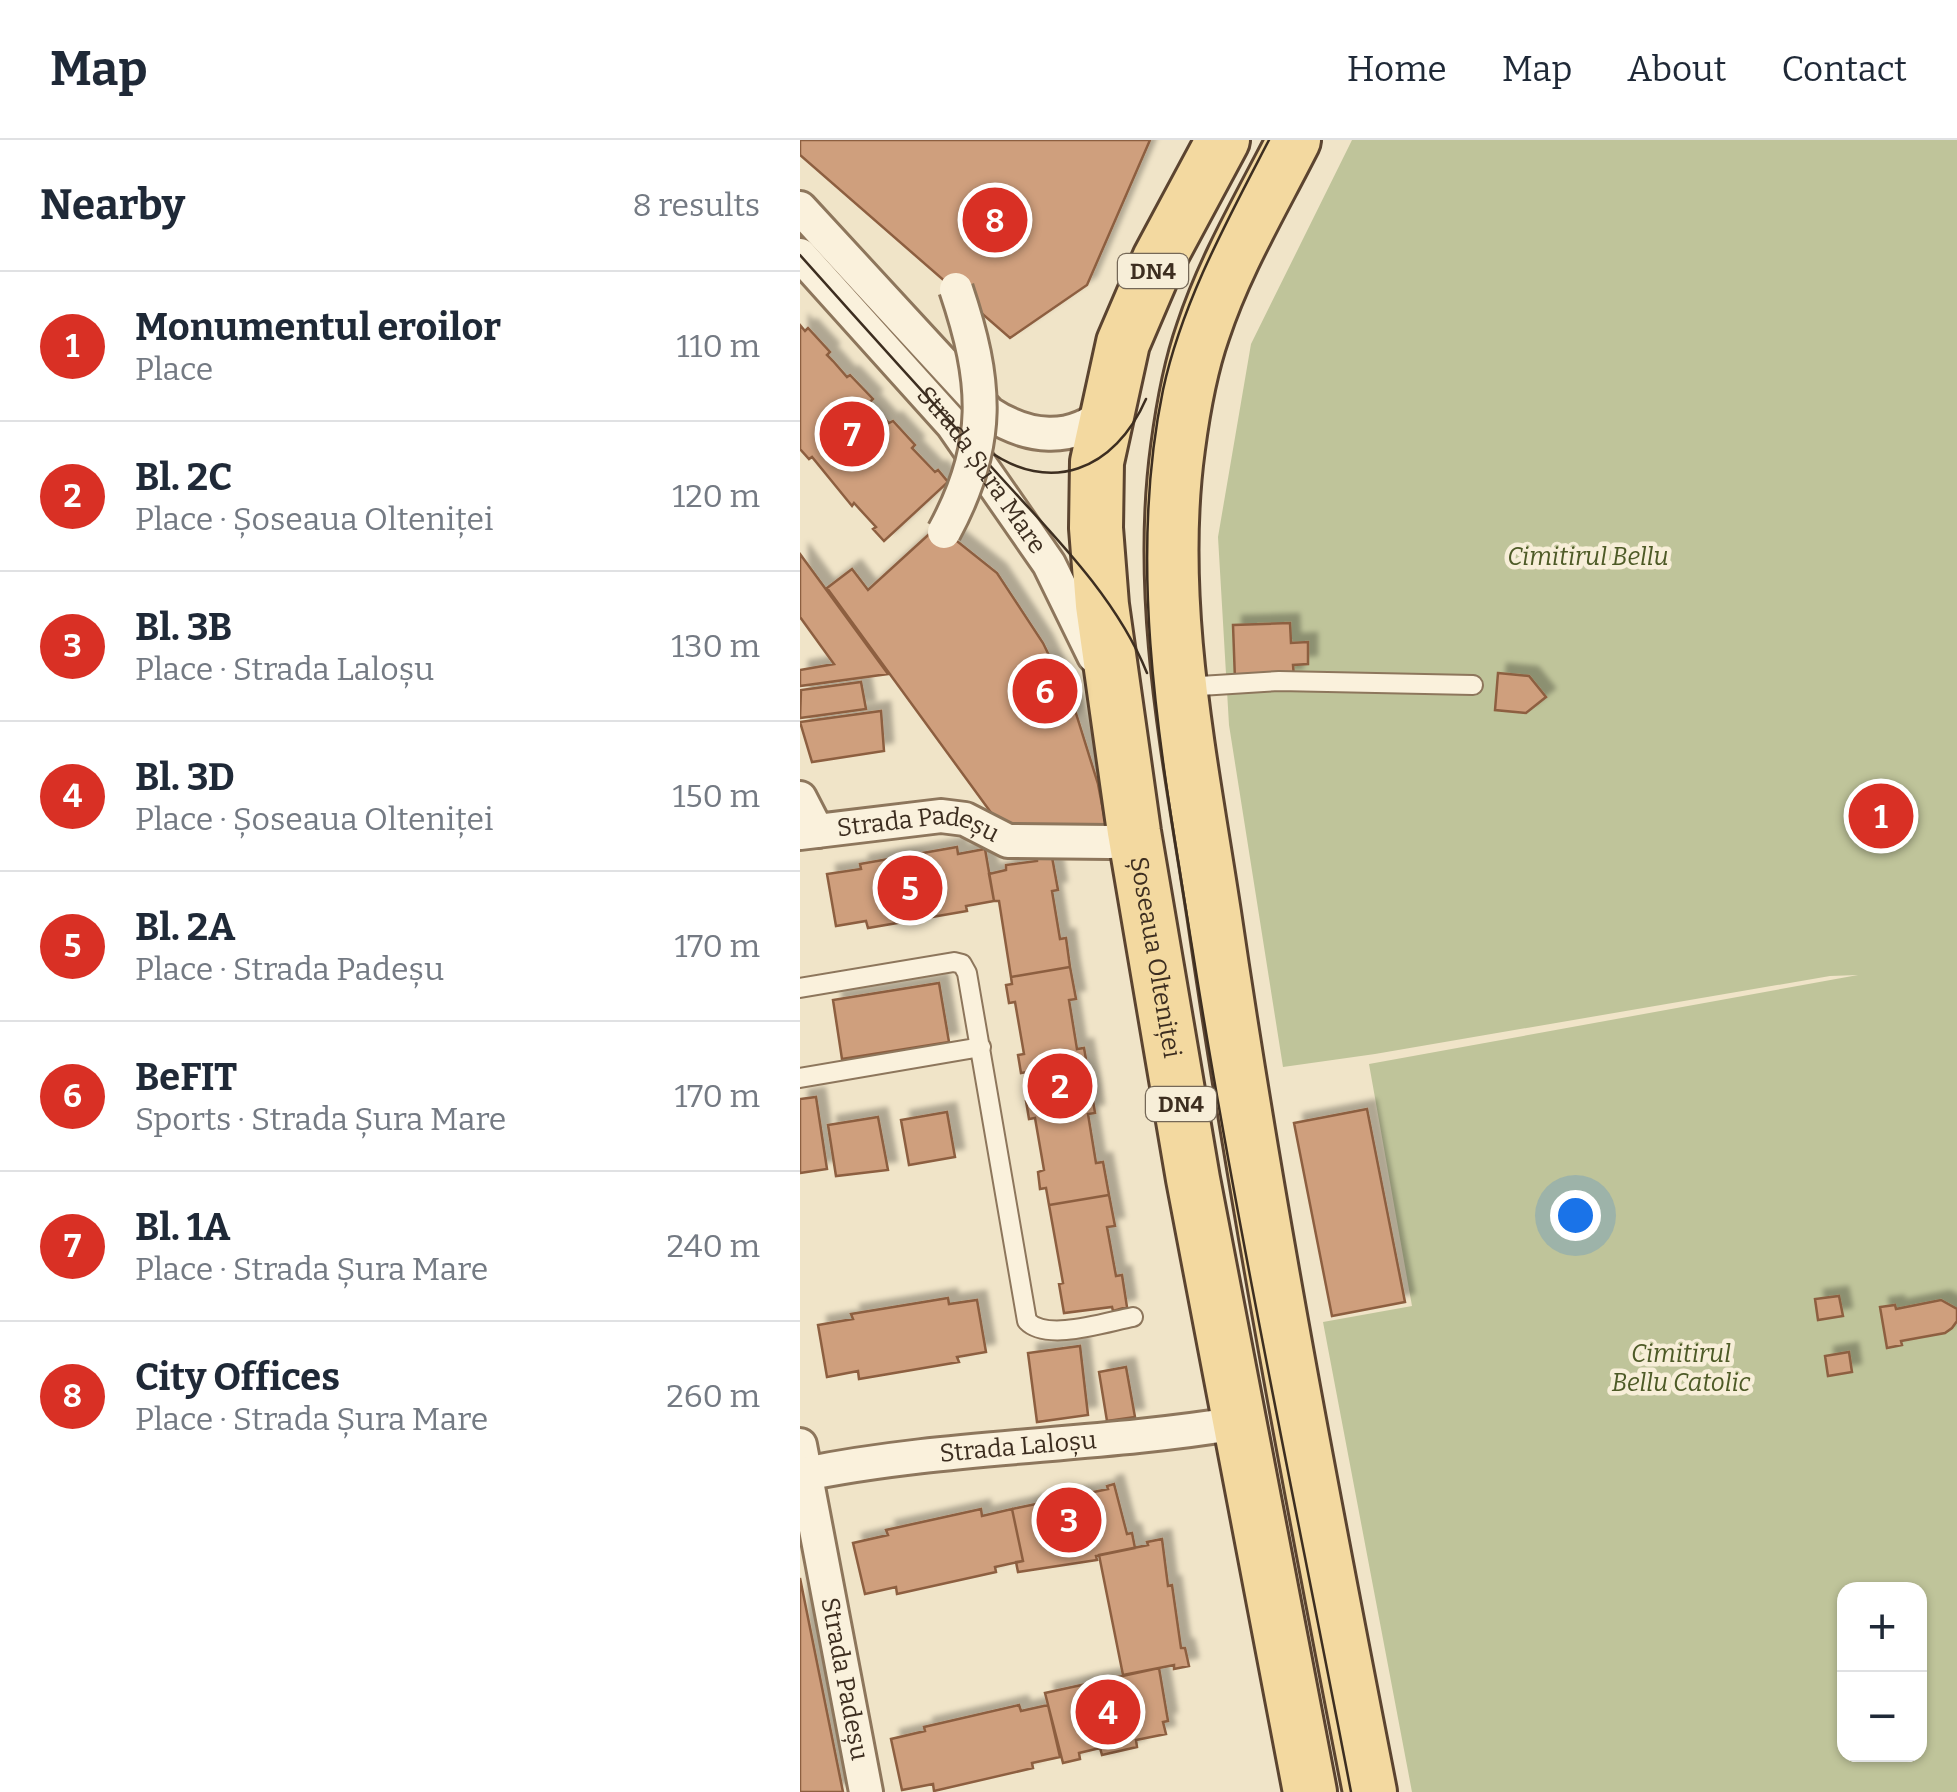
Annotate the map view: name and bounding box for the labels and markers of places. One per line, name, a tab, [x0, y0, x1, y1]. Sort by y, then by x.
pin: 8	[962, 182, 1028, 258]
pin: 7	[820, 396, 884, 472]
pin: 6	[1012, 654, 1078, 728]
pin: 1	[1848, 778, 1914, 854]
pin: 5	[878, 850, 942, 926]
pin: 2	[1028, 1048, 1092, 1124]
pin: 3	[1036, 1482, 1102, 1558]
pin: 4	[1076, 1674, 1140, 1750]

